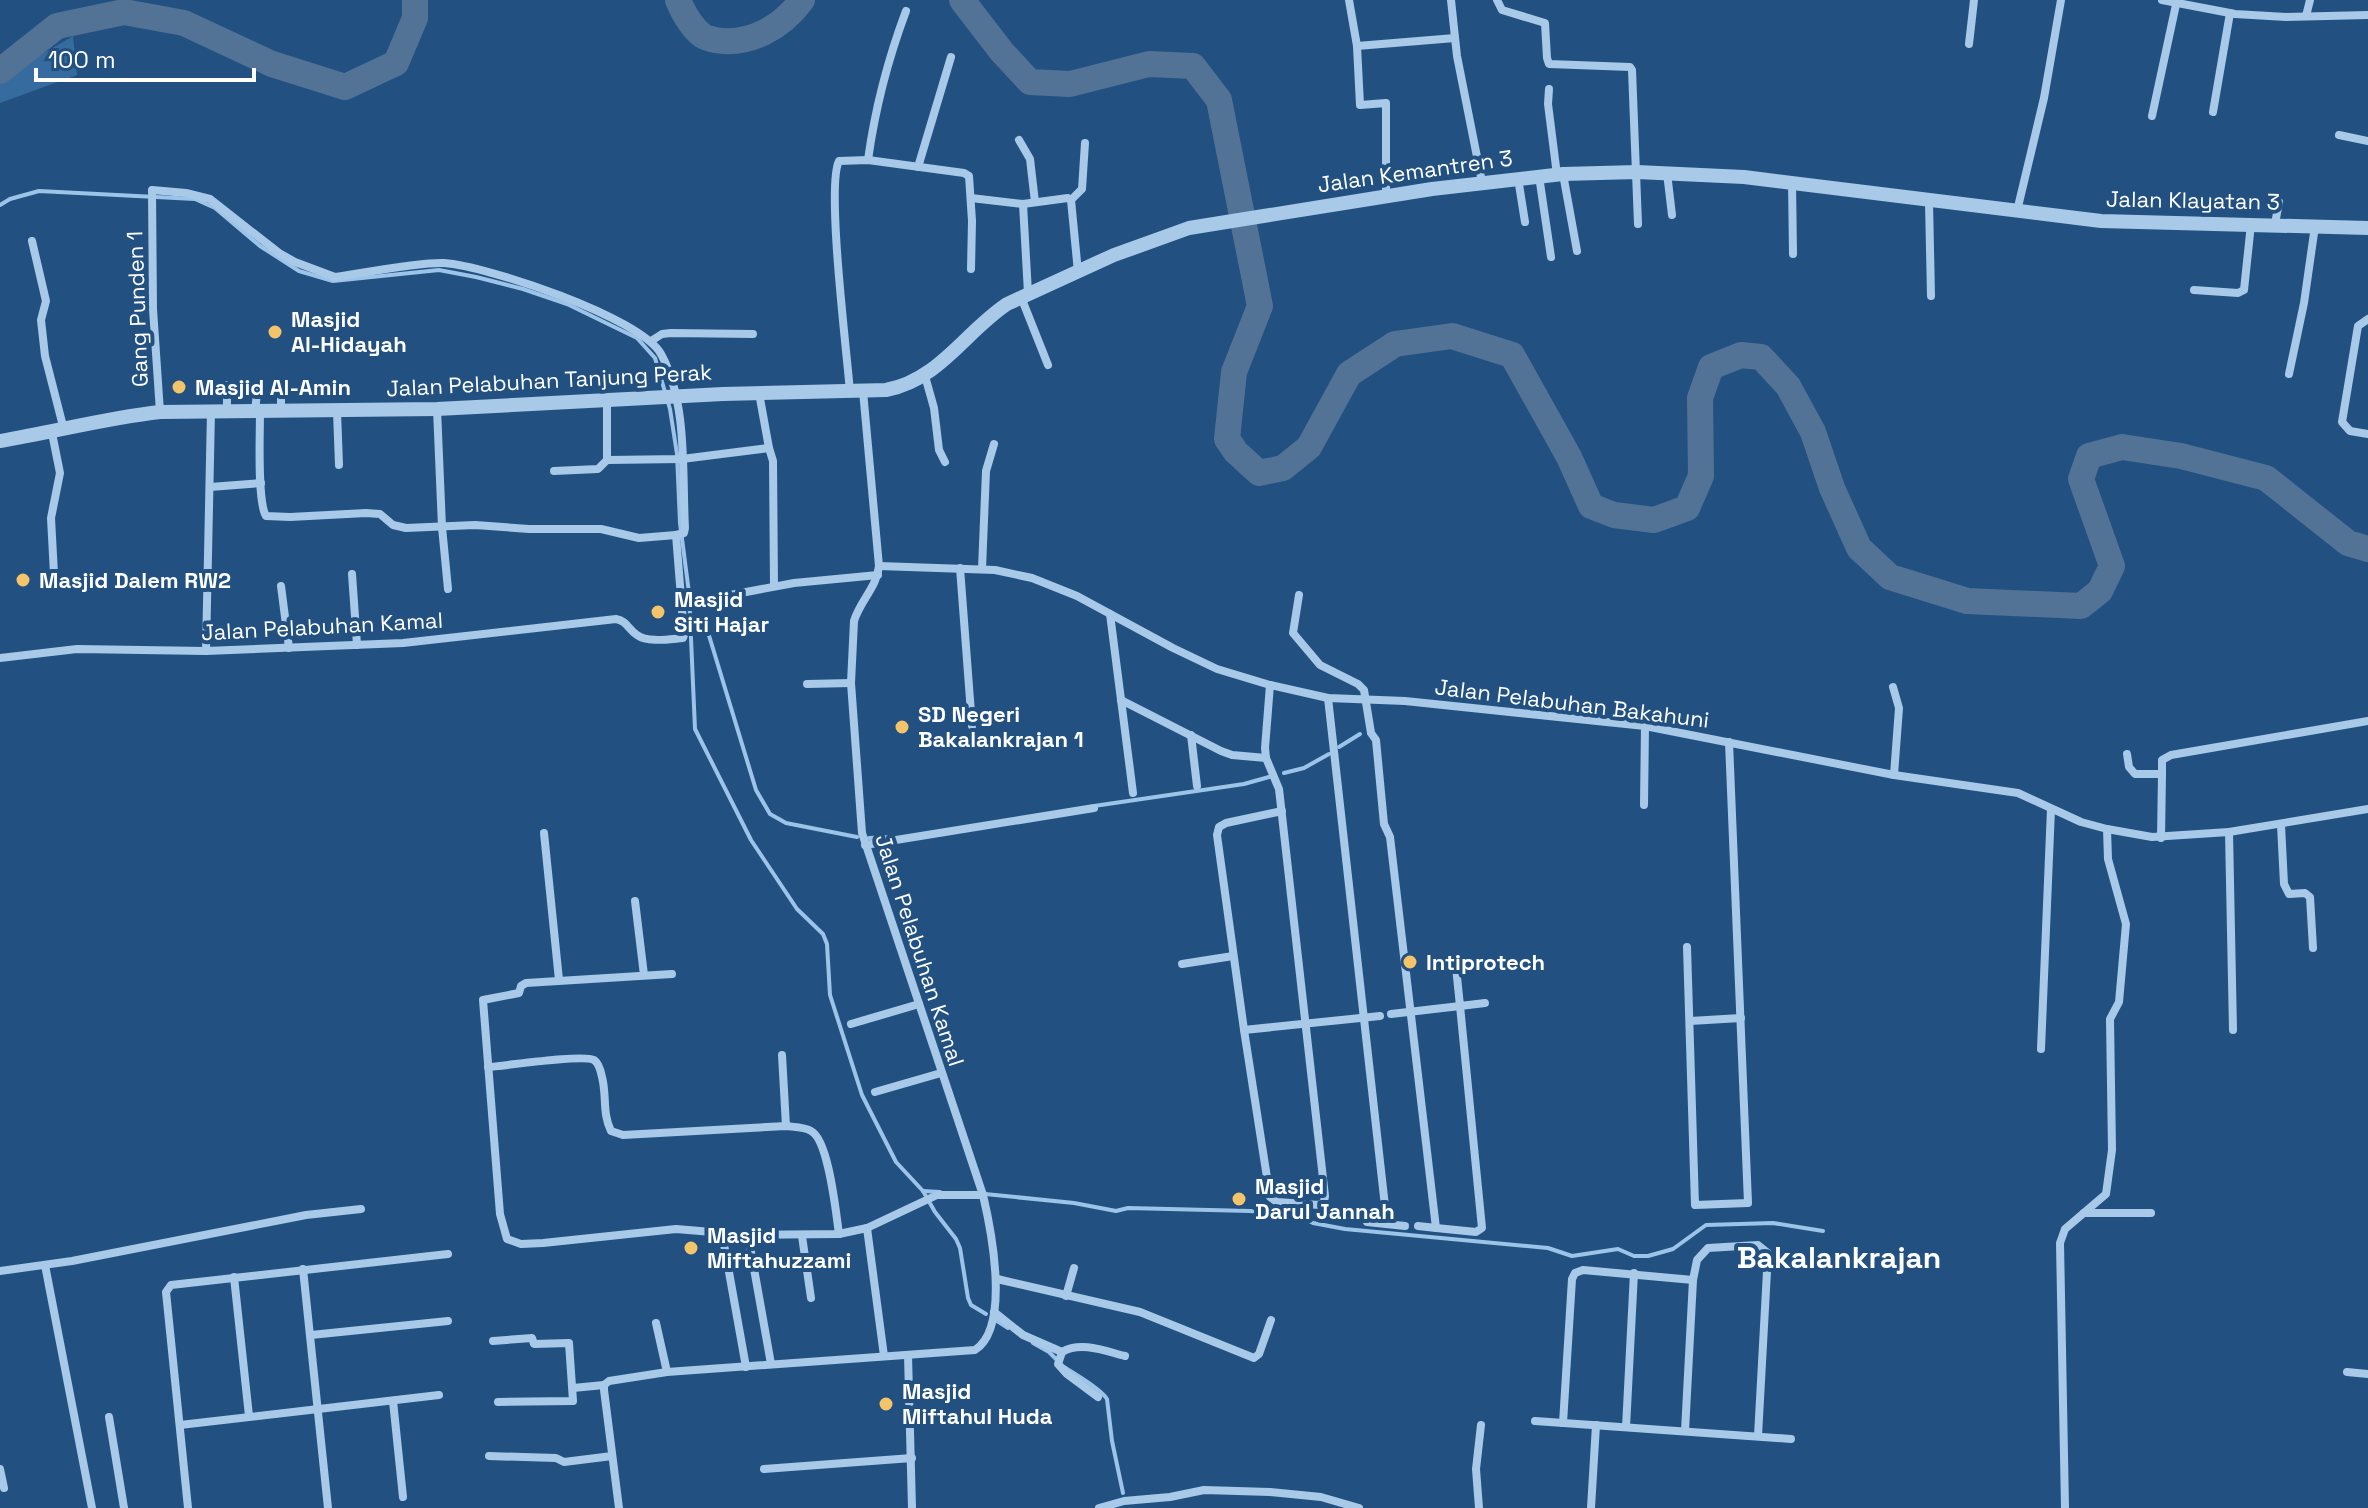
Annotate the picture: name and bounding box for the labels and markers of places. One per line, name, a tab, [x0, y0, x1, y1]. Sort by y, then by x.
place label: Masjid Al-Hidayah	[291, 305, 407, 358]
marker: Masjid Al-Hidayah	[266, 323, 284, 341]
place label: Masjid Al-Amin	[195, 373, 351, 401]
marker: Masjid Al-Amin	[170, 378, 188, 396]
place label: Masjid Dalem RW2	[39, 566, 231, 594]
marker: Masjid Dalem RW2	[14, 571, 32, 589]
place label: Masjid Siti Hajar	[674, 585, 769, 638]
marker: Masjid Siti Hajar	[649, 603, 667, 621]
place label: SD Negeri Bakalankrajan 1	[918, 700, 1084, 753]
marker: SD Negeri Bakalankrajan 1	[893, 718, 911, 736]
place label: Intiprotech	[1426, 948, 1545, 976]
marker: Intiprotech	[1401, 953, 1419, 971]
place label: Masjid Darul Jannah	[1255, 1172, 1395, 1225]
marker: Masjid Darul Jannah	[1230, 1190, 1248, 1208]
place label: Masjid Miftahuzzami	[707, 1221, 851, 1274]
marker: Masjid Miftahuzzami	[682, 1239, 700, 1257]
place label: Masjid Miftahul Huda	[902, 1377, 1053, 1430]
marker: Masjid Miftahul Huda	[877, 1395, 895, 1413]

